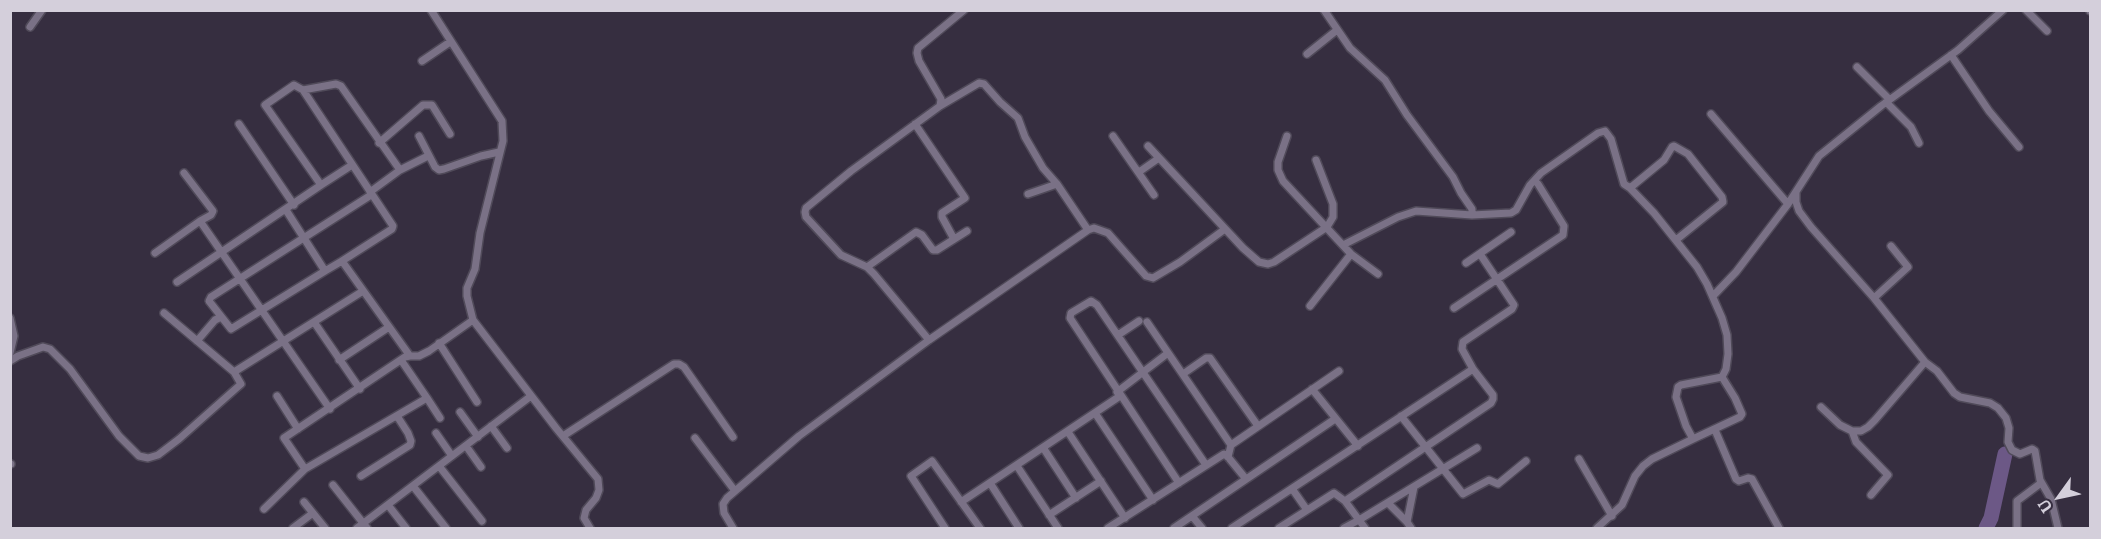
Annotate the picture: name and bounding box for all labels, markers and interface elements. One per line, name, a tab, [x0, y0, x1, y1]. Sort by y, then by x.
north arrow	[2029, 467, 2089, 527]
text: U	[2030, 495, 2057, 519]

